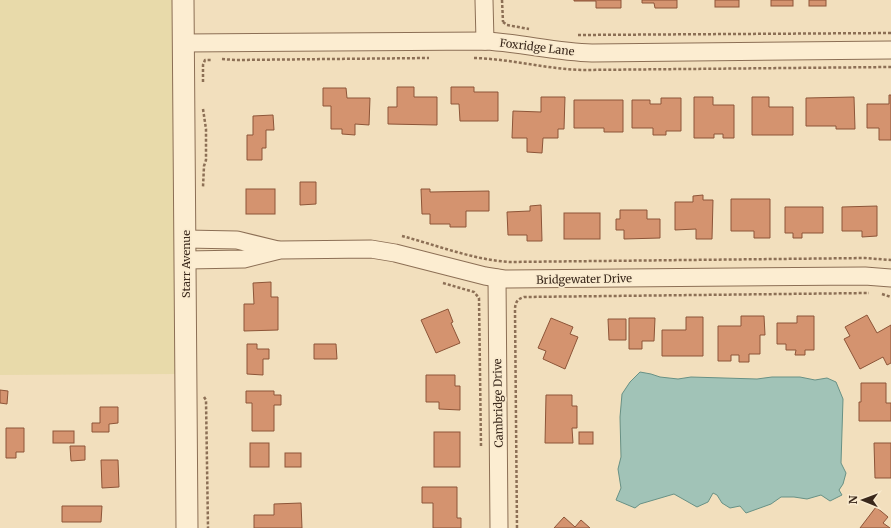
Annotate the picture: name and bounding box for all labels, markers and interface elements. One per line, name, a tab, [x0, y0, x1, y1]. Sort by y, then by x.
street label: Foxridge Lane	[499, 35, 575, 59]
street label: Starr Avenue	[179, 230, 193, 298]
street label: Bridgewater Drive	[536, 271, 632, 287]
street label: Cambridge Drive	[490, 358, 506, 448]
north arrow	[843, 480, 883, 520]
text: N	[846, 495, 860, 504]

